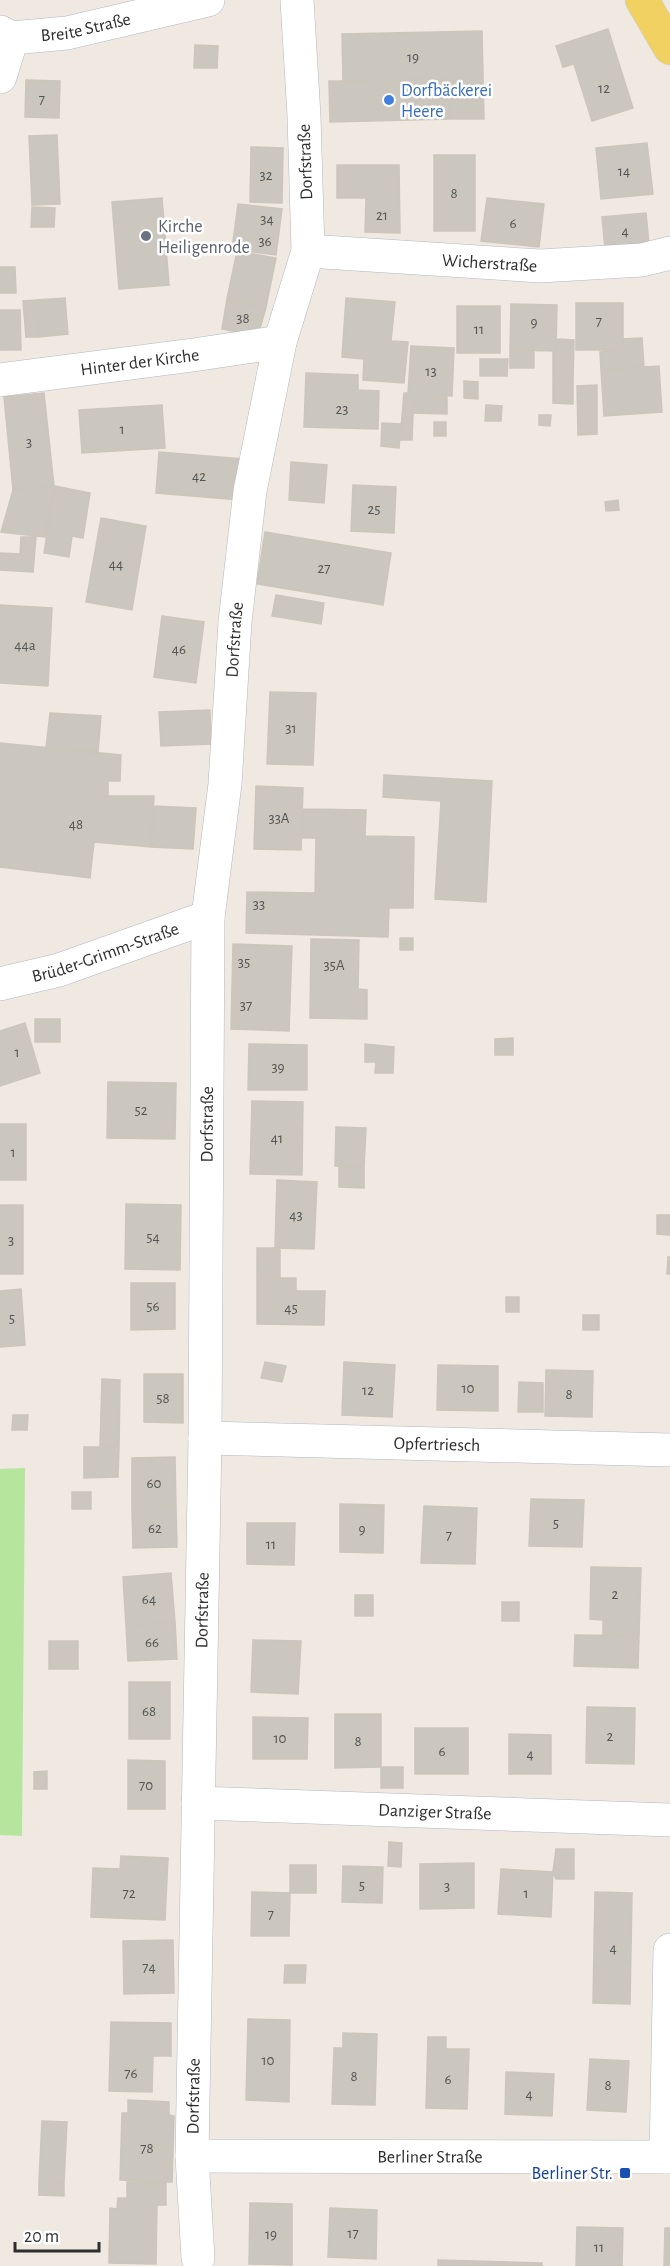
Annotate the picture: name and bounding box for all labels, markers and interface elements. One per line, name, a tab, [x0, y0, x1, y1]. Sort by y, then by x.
street label: Breite Straße	[40, 10, 133, 45]
house number: 19	[407, 50, 419, 65]
house number: 12	[598, 81, 610, 96]
place label: Dorfbäckerei Heere	[401, 82, 492, 121]
house number: 7	[39, 92, 45, 107]
marker: Dorfbäckerei Heere	[382, 93, 396, 107]
street label: Dorfstraße	[296, 124, 316, 200]
house number: 14	[618, 164, 630, 179]
house number: 32	[259, 168, 273, 183]
house number: 8	[450, 186, 458, 201]
house number: 21	[376, 208, 388, 223]
house number: 34	[260, 212, 274, 227]
house number: 6	[509, 216, 517, 231]
place label: Kirche Heiligenrode	[158, 218, 250, 257]
house number: 4	[621, 224, 629, 239]
marker: Kirche Heiligenrode	[139, 229, 153, 243]
house number: 36	[258, 234, 272, 249]
street label: Wicherstraße	[441, 252, 538, 276]
house number: 38	[236, 311, 250, 326]
house number: 7	[596, 314, 602, 329]
house number: 9	[530, 315, 538, 330]
house number: 11	[474, 322, 484, 337]
street label: Hinter der Kirche	[79, 346, 201, 379]
house number: 13	[425, 364, 437, 379]
house number: 23	[335, 402, 349, 417]
house number: 1	[119, 422, 125, 437]
house number: 3	[26, 435, 32, 450]
house number: 42	[192, 469, 206, 484]
house number: 25	[367, 502, 381, 517]
house number: 44	[109, 557, 123, 572]
house number: 27	[317, 561, 331, 576]
street label: Dorfstraße	[224, 601, 247, 678]
house number: 44a	[14, 638, 36, 653]
house number: 46	[172, 642, 186, 657]
house number: 31	[285, 721, 297, 736]
house number: 33A	[268, 811, 290, 826]
house number: 48	[69, 817, 83, 832]
house number: 33	[253, 897, 265, 912]
street label: Brüder-Grimm-Straße	[30, 920, 181, 986]
house number: 35	[238, 955, 250, 970]
house number: 35A	[323, 958, 345, 973]
house number: 37	[240, 998, 252, 1013]
house number: 1	[14, 1045, 20, 1060]
house number: 39	[271, 1060, 285, 1075]
street label: Dorfstraße	[199, 1086, 217, 1162]
house number: 52	[134, 1103, 148, 1118]
house number: 41	[271, 1131, 283, 1146]
house number: 1	[10, 1145, 16, 1160]
house number: 43	[289, 1208, 303, 1223]
house number: 54	[146, 1230, 160, 1245]
house number: 3	[8, 1233, 14, 1248]
house number: 56	[146, 1299, 160, 1314]
house number: 45	[284, 1301, 298, 1316]
house number: 5	[9, 1311, 15, 1326]
house number: 10	[461, 1381, 475, 1396]
house number: 12	[362, 1383, 374, 1398]
house number: 8	[565, 1387, 573, 1402]
house number: 58	[156, 1391, 170, 1406]
street label: Opfertriesch	[393, 1435, 480, 1455]
house number: 60	[147, 1476, 162, 1491]
house number: 5	[553, 1516, 559, 1531]
house number: 62	[148, 1521, 162, 1536]
house number: 9	[358, 1522, 366, 1537]
house number: 7	[446, 1528, 452, 1543]
house number: 11	[266, 1537, 276, 1552]
street label: Dorfstraße	[193, 1572, 213, 1649]
house number: 2	[612, 1587, 619, 1602]
house number: 64	[142, 1592, 156, 1607]
house number: 66	[145, 1635, 159, 1650]
house number: 68	[142, 1704, 156, 1719]
house number: 2	[607, 1729, 614, 1744]
house number: 10	[273, 1731, 287, 1746]
house number: 8	[354, 1734, 362, 1749]
house number: 6	[438, 1744, 446, 1759]
house number: 4	[526, 1747, 534, 1762]
house number: 70	[139, 1778, 153, 1793]
street label: Danziger Straße	[378, 1801, 492, 1824]
house number: 5	[359, 1878, 365, 1893]
house number: 3	[444, 1879, 450, 1894]
house number: 72	[122, 1886, 136, 1901]
house number: 1	[523, 1886, 529, 1901]
house number: 7	[268, 1907, 274, 1922]
house number: 4	[609, 1941, 617, 1956]
house number: 74	[142, 1960, 156, 1975]
house number: 10	[261, 2053, 275, 2068]
street label: Dorfstraße	[184, 2058, 204, 2135]
house number: 76	[124, 2066, 138, 2081]
house number: 8	[350, 2069, 358, 2084]
house number: 6	[444, 2072, 452, 2087]
house number: 8	[604, 2078, 612, 2093]
house number: 4	[525, 2087, 533, 2102]
house number: 78	[140, 2141, 154, 2156]
street label: Berliner Straße	[377, 2148, 483, 2167]
place label: Berliner Str.	[532, 2165, 613, 2183]
marker: Berliner Str.	[618, 2166, 632, 2180]
scale bar	[15, 2215, 99, 2253]
house number: 17	[347, 2226, 359, 2241]
house number: 19	[265, 2227, 277, 2242]
text: 20 m	[24, 2228, 59, 2246]
house number: 11	[594, 2240, 604, 2255]

